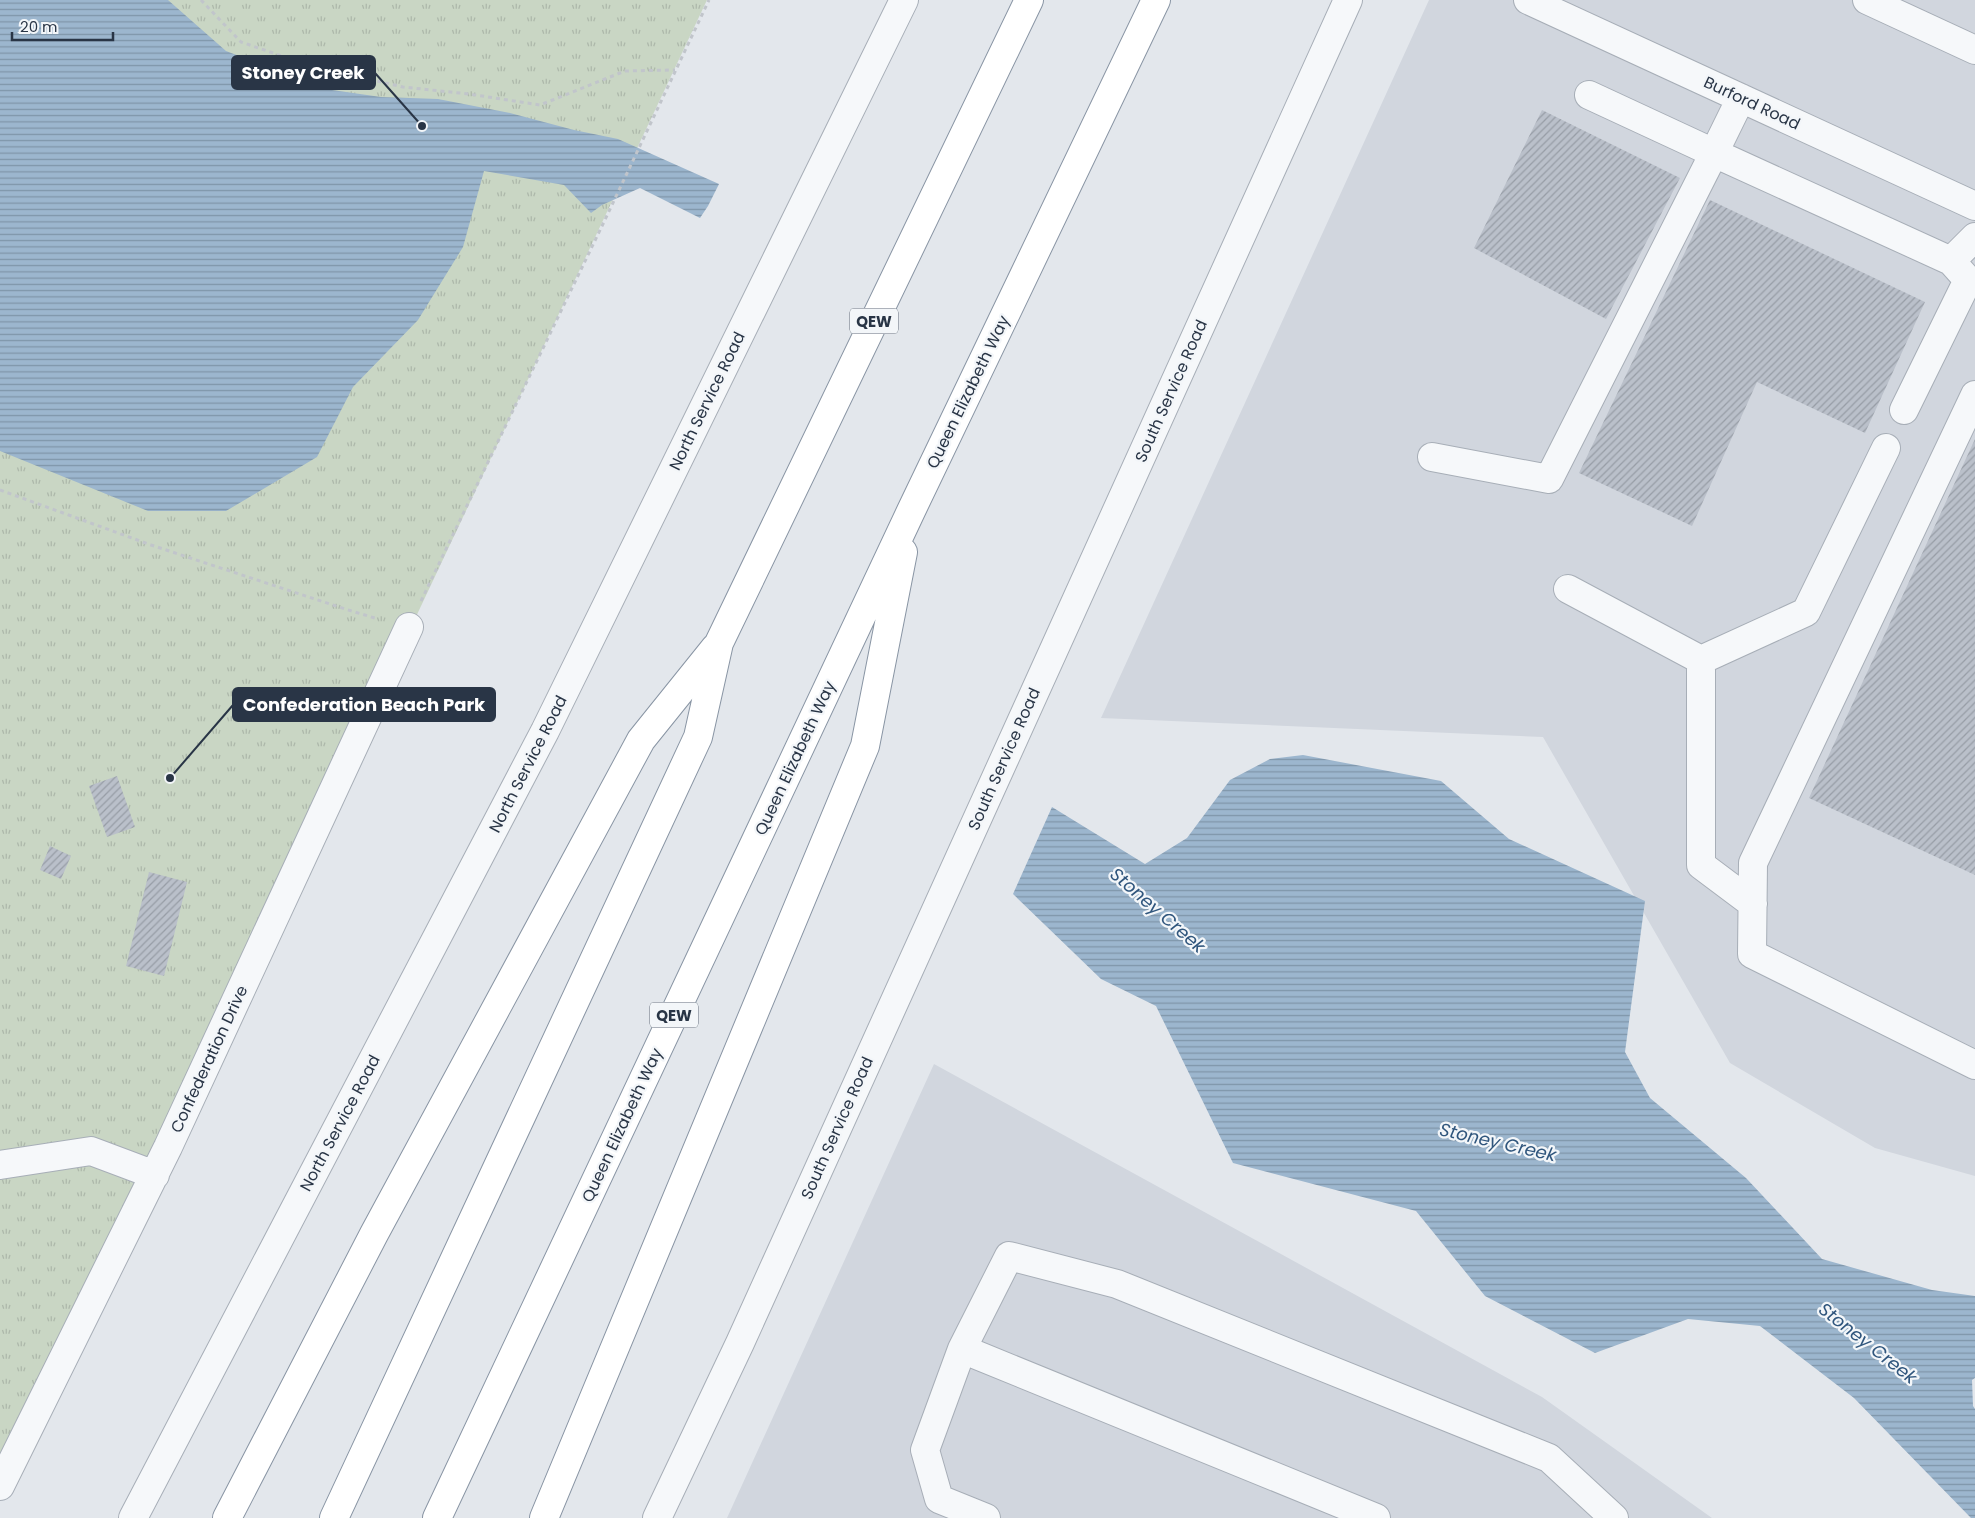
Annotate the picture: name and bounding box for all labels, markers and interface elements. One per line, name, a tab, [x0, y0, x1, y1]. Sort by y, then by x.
scale bar	[12, 10, 114, 42]
text: 20 m	[20, 16, 58, 37]
callout: Stoney Creek	[232, 56, 375, 89]
text: Stoney Creek	[242, 60, 365, 85]
street label: Burford Road	[1700, 71, 1804, 135]
road number: QEW	[850, 308, 898, 334]
street label: Queen Elizabeth Way	[921, 312, 1015, 472]
street label: South Service Road	[1129, 316, 1213, 466]
street label: North Service Road	[663, 328, 751, 474]
street label: Queen Elizabeth Way	[749, 677, 841, 839]
street label: South Service Road	[962, 684, 1046, 834]
callout: Confederation Beach Park	[233, 688, 495, 721]
street label: North Service Road	[483, 691, 573, 837]
text: Confederation Beach Park	[243, 692, 486, 717]
water label: Stoney Creek	[1105, 862, 1212, 959]
street label: Confederation Drive	[165, 981, 253, 1136]
road number: QEW	[650, 1002, 698, 1028]
street label: Queen Elizabeth Way	[576, 1044, 668, 1206]
street label: North Service Road	[294, 1051, 386, 1195]
street label: South Service Road	[795, 1053, 879, 1203]
water label: Stoney Creek	[1437, 1116, 1559, 1168]
water label: Stoney Creek	[1813, 1297, 1923, 1390]

